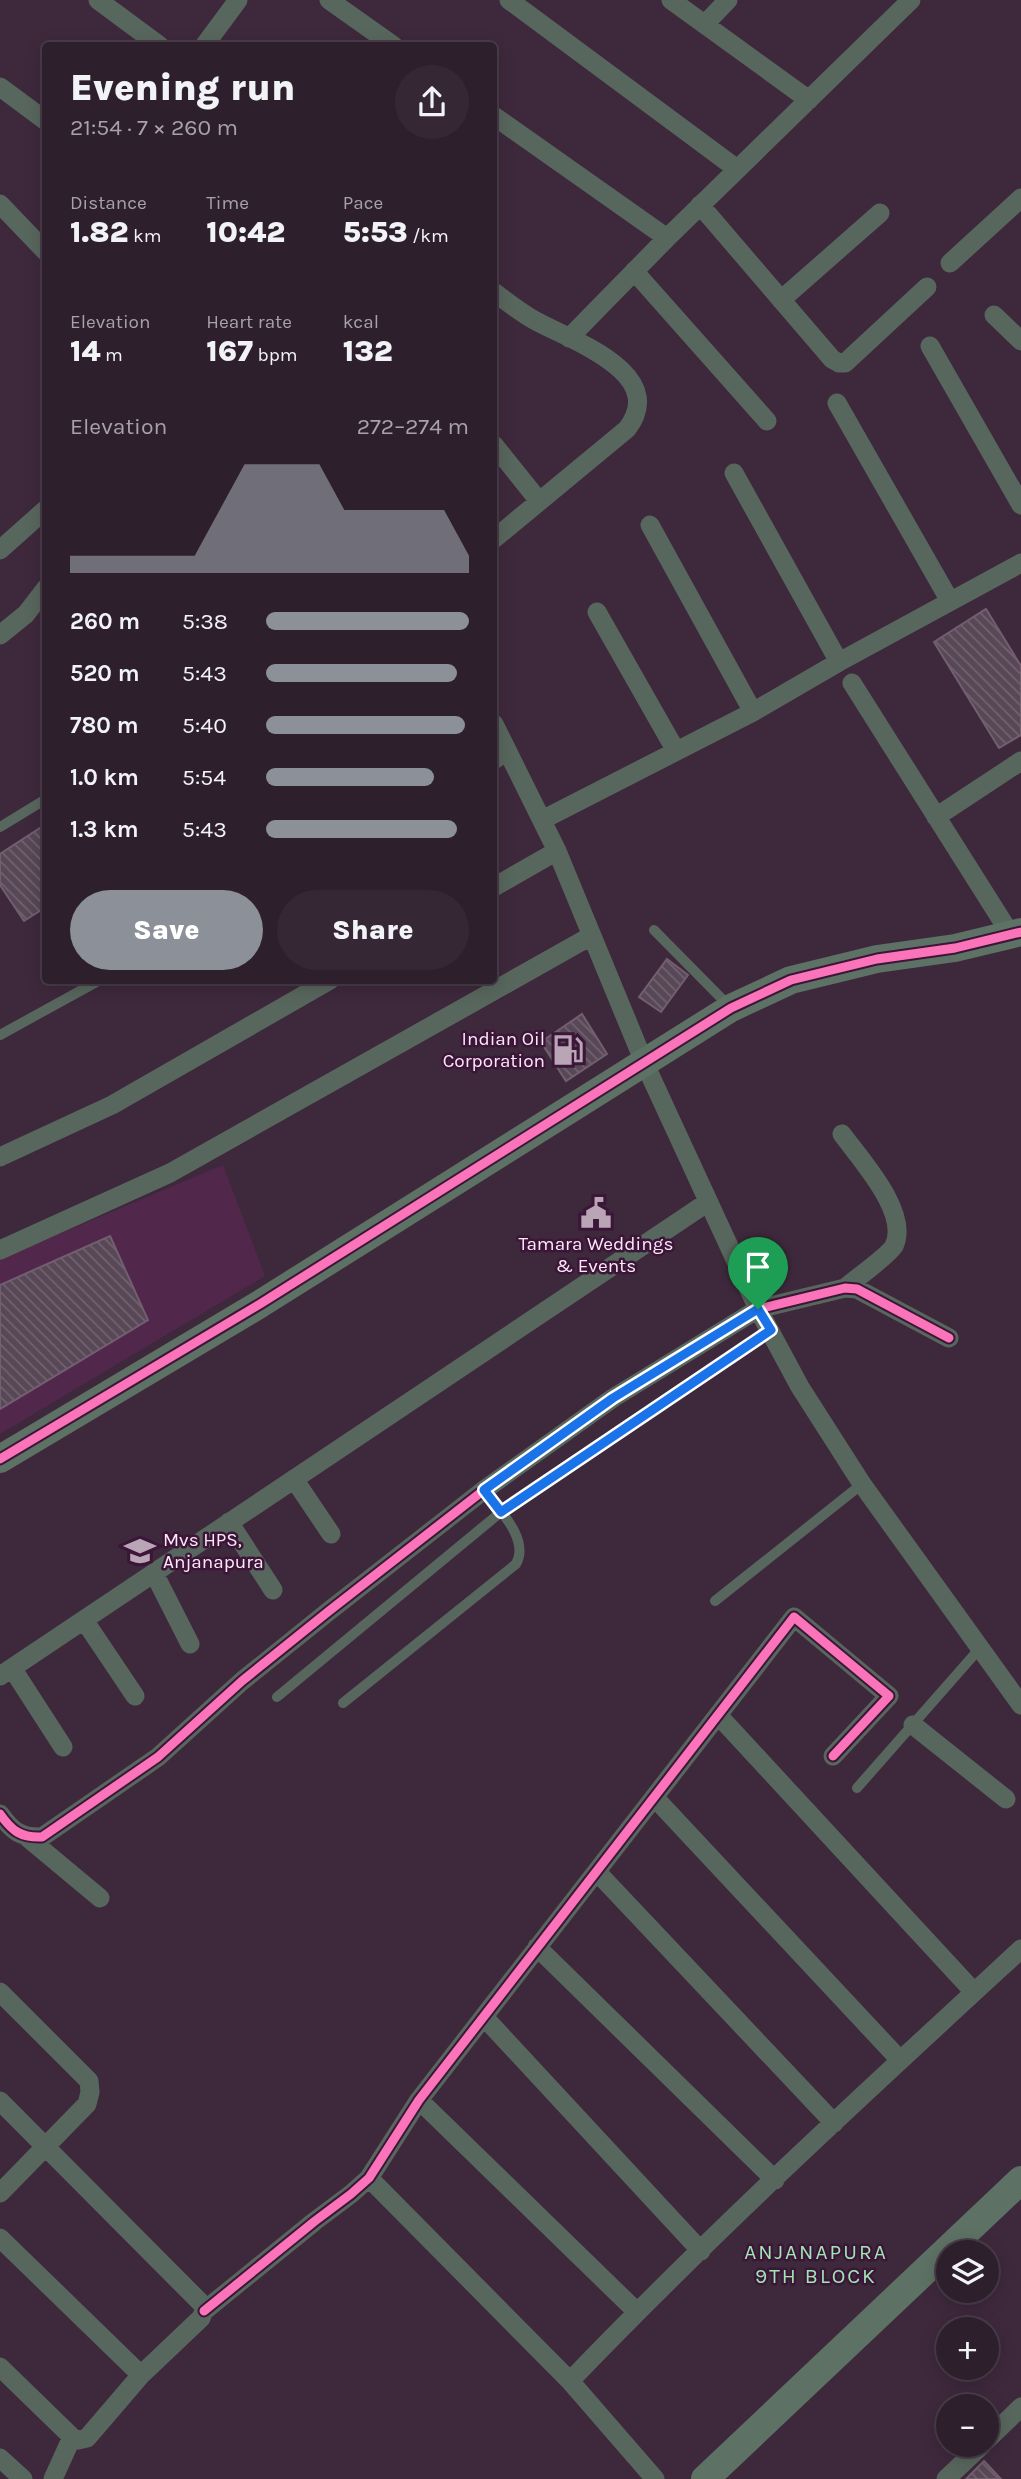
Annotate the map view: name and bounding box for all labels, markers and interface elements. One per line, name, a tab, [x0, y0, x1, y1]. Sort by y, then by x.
text: Evening run	[70, 65, 295, 110]
button: share	[395, 65, 469, 139]
text: 21:54 · 7 × 260 m	[70, 114, 238, 141]
text: Distance	[70, 192, 147, 214]
text: Time	[206, 192, 249, 214]
text: Pace	[343, 192, 383, 214]
text: 1.82	[70, 214, 129, 250]
text: 10:42	[206, 214, 285, 250]
text: 5:53	[343, 214, 408, 250]
text: km	[129, 225, 162, 247]
text: /km	[408, 225, 449, 247]
text: Elevation	[70, 311, 150, 333]
text: Heart rate	[206, 311, 292, 333]
text: kcal	[343, 311, 379, 333]
text: 14	[70, 333, 101, 369]
text: 167	[206, 333, 253, 369]
text: 132	[343, 333, 393, 369]
text: m	[101, 344, 123, 366]
text: bpm	[253, 344, 298, 366]
text: Elevation	[70, 413, 167, 440]
text: 272–274 m	[357, 413, 469, 440]
text: 260 m	[70, 608, 140, 635]
text: 5:38	[182, 608, 228, 635]
text: 520 m	[70, 660, 140, 687]
text: 5:43	[182, 660, 227, 687]
text: 780 m	[70, 712, 139, 739]
text: 5:40	[182, 712, 227, 739]
text: 1.0 km	[70, 764, 139, 791]
text: 5:54	[182, 764, 226, 791]
text: 1.3 km	[70, 816, 139, 843]
text: 5:43	[182, 816, 227, 843]
button: Save	[70, 890, 263, 970]
button: Share	[277, 890, 469, 970]
place label: Indian Oil Corporation	[443, 1028, 545, 1072]
fuel station icon: Indian Oil Corporation	[551, 1033, 585, 1067]
public building icon: Tamara Weddings & Events	[579, 1196, 613, 1230]
place label: Tamara Weddings & Events	[519, 1233, 673, 1277]
pin	[728, 1237, 788, 1309]
icon: arrive	[739, 1248, 777, 1286]
place label: Mvs HPS, Anjanapura	[163, 1529, 264, 1573]
school or university icon: Mvs HPS, Anjanapura	[123, 1534, 157, 1568]
district label: ANJANAPURA 9TH BLOCK	[744, 2240, 888, 2288]
map controls	[936, 2240, 999, 2457]
button: layers	[936, 2240, 999, 2303]
button: +	[936, 2317, 999, 2380]
button: −	[936, 2394, 999, 2457]

